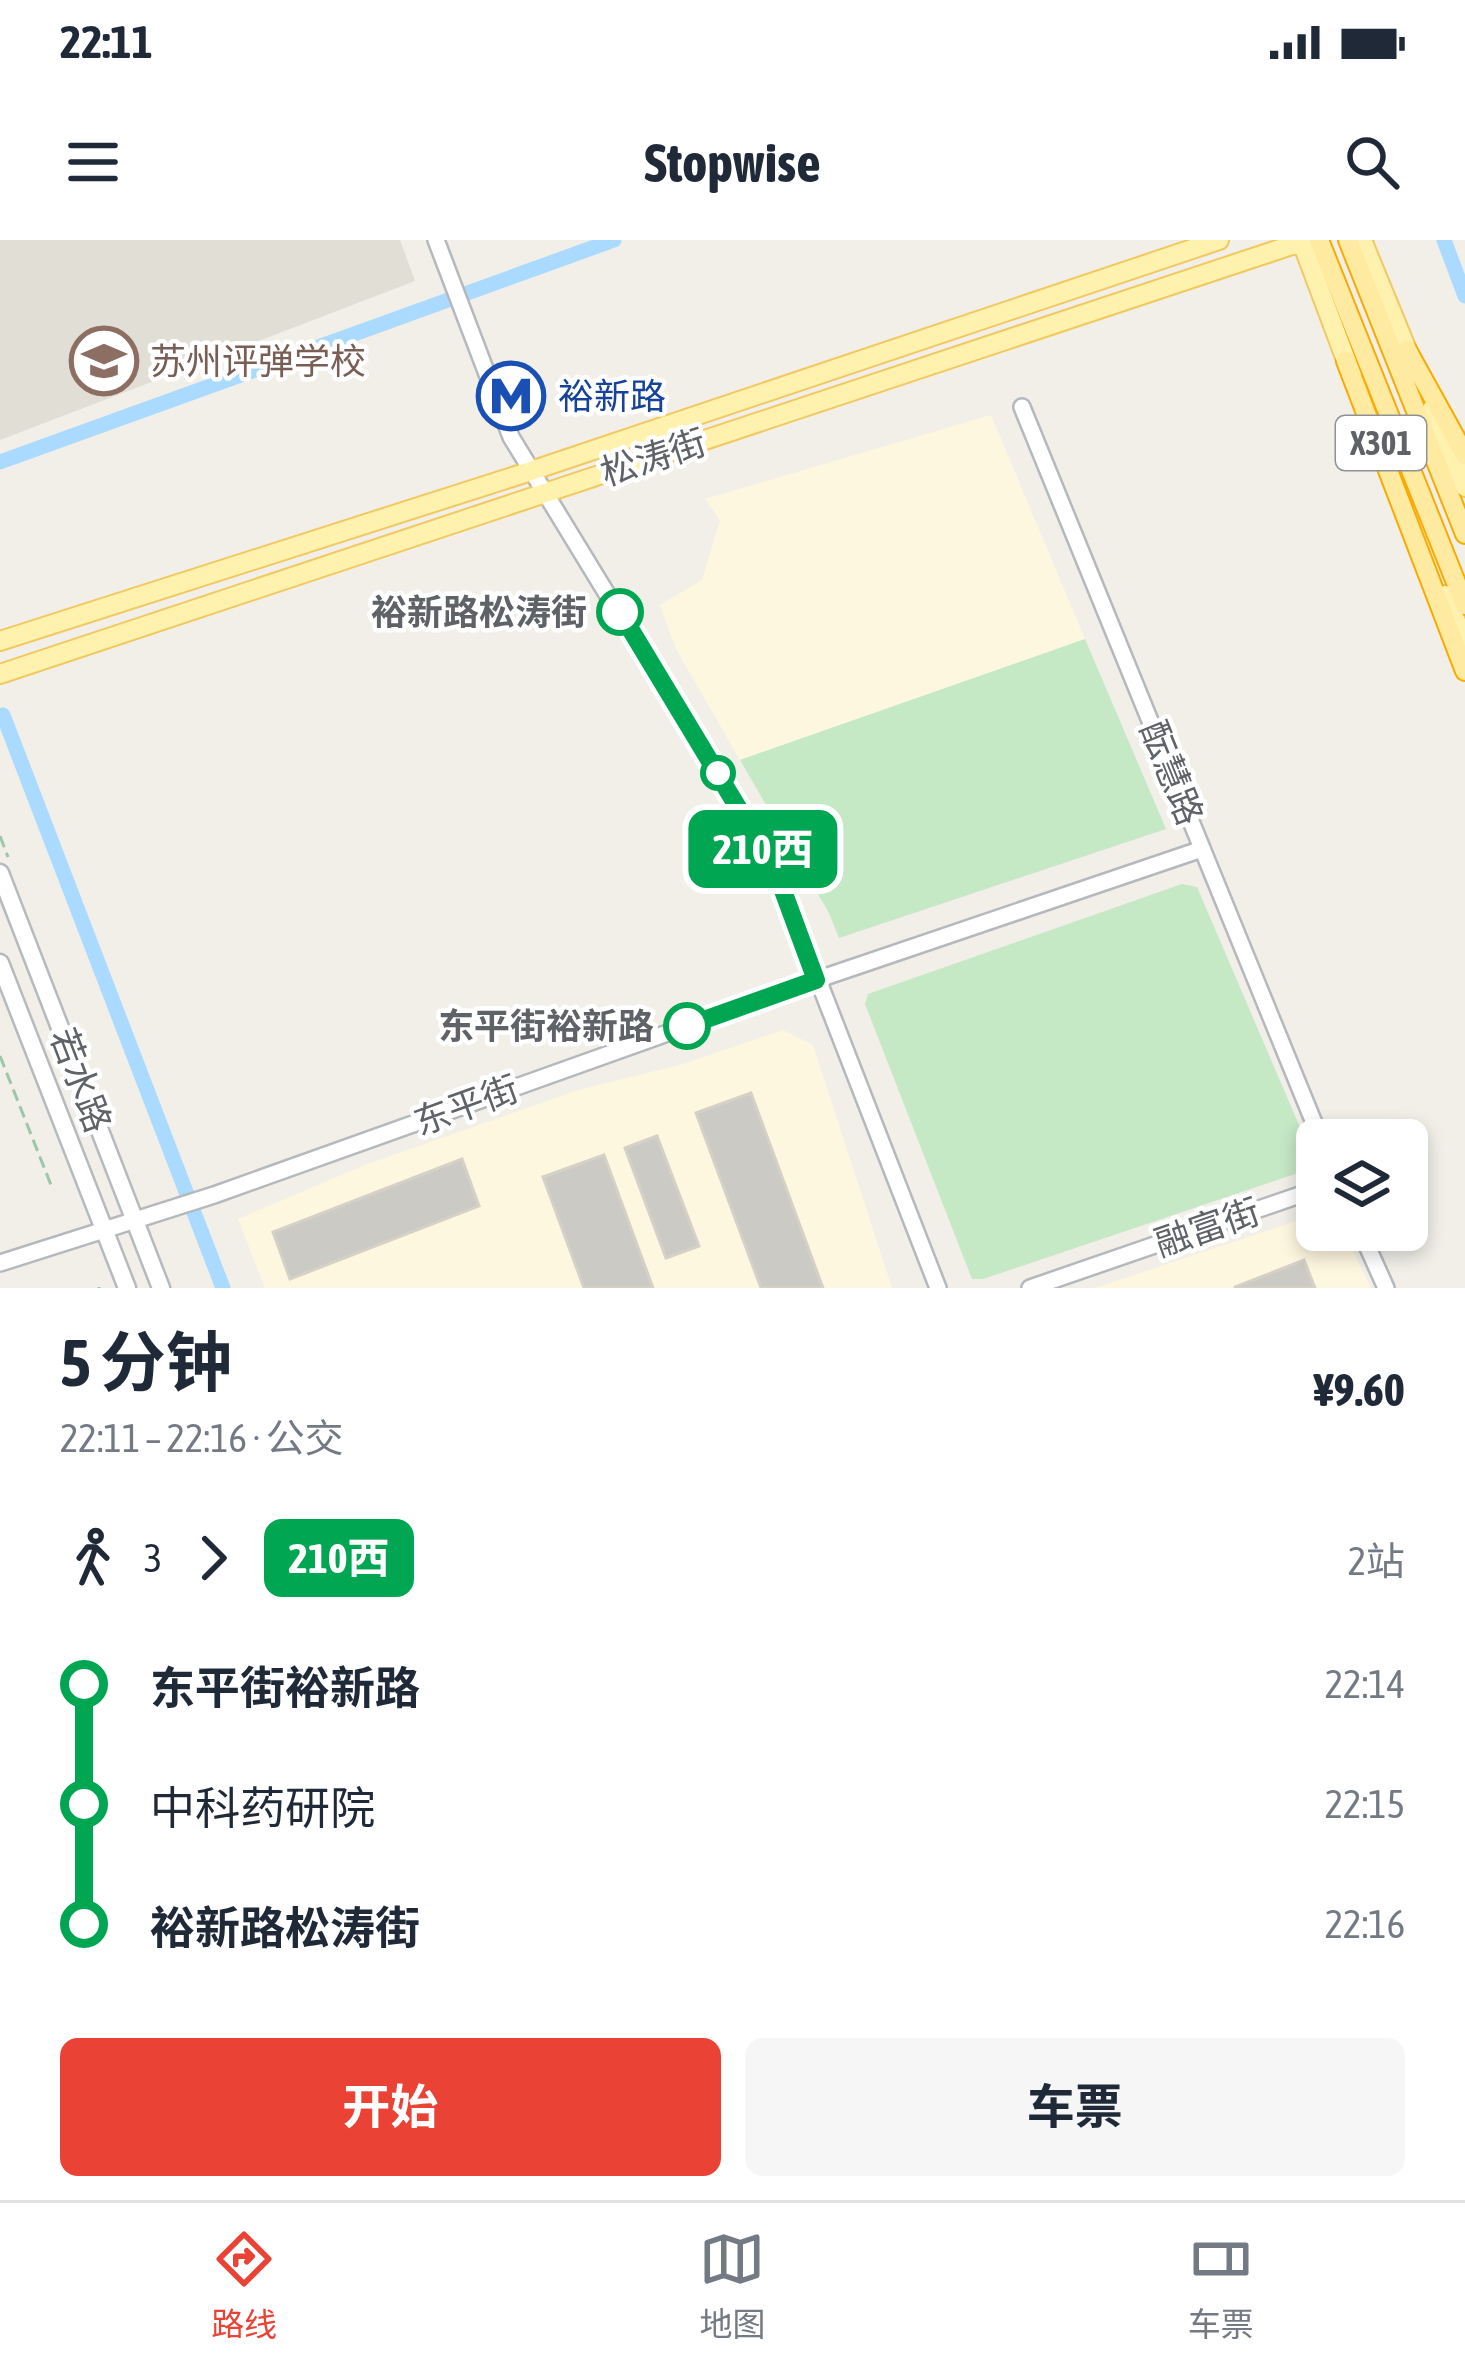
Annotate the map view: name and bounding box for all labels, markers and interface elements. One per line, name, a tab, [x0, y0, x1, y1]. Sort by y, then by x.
text: 22:11	[60, 16, 153, 68]
icon: menu	[60, 129, 126, 195]
icon: search	[1339, 129, 1405, 195]
text: Stopwise	[644, 132, 821, 193]
school or university icon: 苏州评弹学校	[69, 326, 139, 396]
place label: 苏州评弹学校	[150, 340, 366, 382]
metro station icon: 裕新路	[476, 361, 546, 431]
place label: 裕新路	[558, 375, 666, 417]
road number: X301	[1336, 416, 1426, 470]
street label: 松涛街	[595, 420, 711, 494]
marker: 裕新路松涛街	[598, 590, 642, 634]
place label: 裕新路松涛街	[371, 591, 587, 633]
street label: 酝慧路	[1132, 715, 1212, 831]
unlabelled marker	[702, 757, 734, 789]
line badge: 210西	[679, 810, 847, 888]
text: 210西	[712, 825, 814, 873]
marker: 东平街裕新路	[665, 1004, 709, 1048]
place label: 东平街裕新路	[438, 1005, 654, 1047]
street label: 若水路	[42, 1022, 120, 1138]
street label: 东平街	[408, 1067, 524, 1143]
map controls	[1296, 1119, 1428, 1251]
button: layers	[1296, 1119, 1428, 1251]
street label: 融富街	[1149, 1190, 1265, 1264]
text: 5 分钟	[60, 1324, 232, 1400]
text: ¥9.60	[1314, 1364, 1405, 1416]
text: 22:11 – 22:16 · 公交	[60, 1416, 344, 1460]
icon: walk	[60, 1525, 126, 1591]
icon: forward	[180, 1525, 246, 1591]
text: 210西	[288, 1534, 390, 1582]
text: 3	[144, 1536, 162, 1580]
text: 2站	[1348, 1539, 1405, 1583]
text: 东平街裕新路	[150, 1662, 420, 1714]
text: 22:14	[1325, 1662, 1405, 1706]
text: 中科药研院	[150, 1782, 375, 1834]
text: 22:15	[1325, 1782, 1405, 1826]
text: 裕新路松涛街	[150, 1902, 420, 1954]
text: 22:16	[1325, 1902, 1405, 1946]
button: 开始	[60, 2038, 721, 2176]
button: 车票	[745, 2038, 1405, 2176]
tab: 路线	[211, 2226, 277, 2346]
tab: 地图	[699, 2226, 765, 2346]
tab: 车票	[1188, 2226, 1254, 2346]

